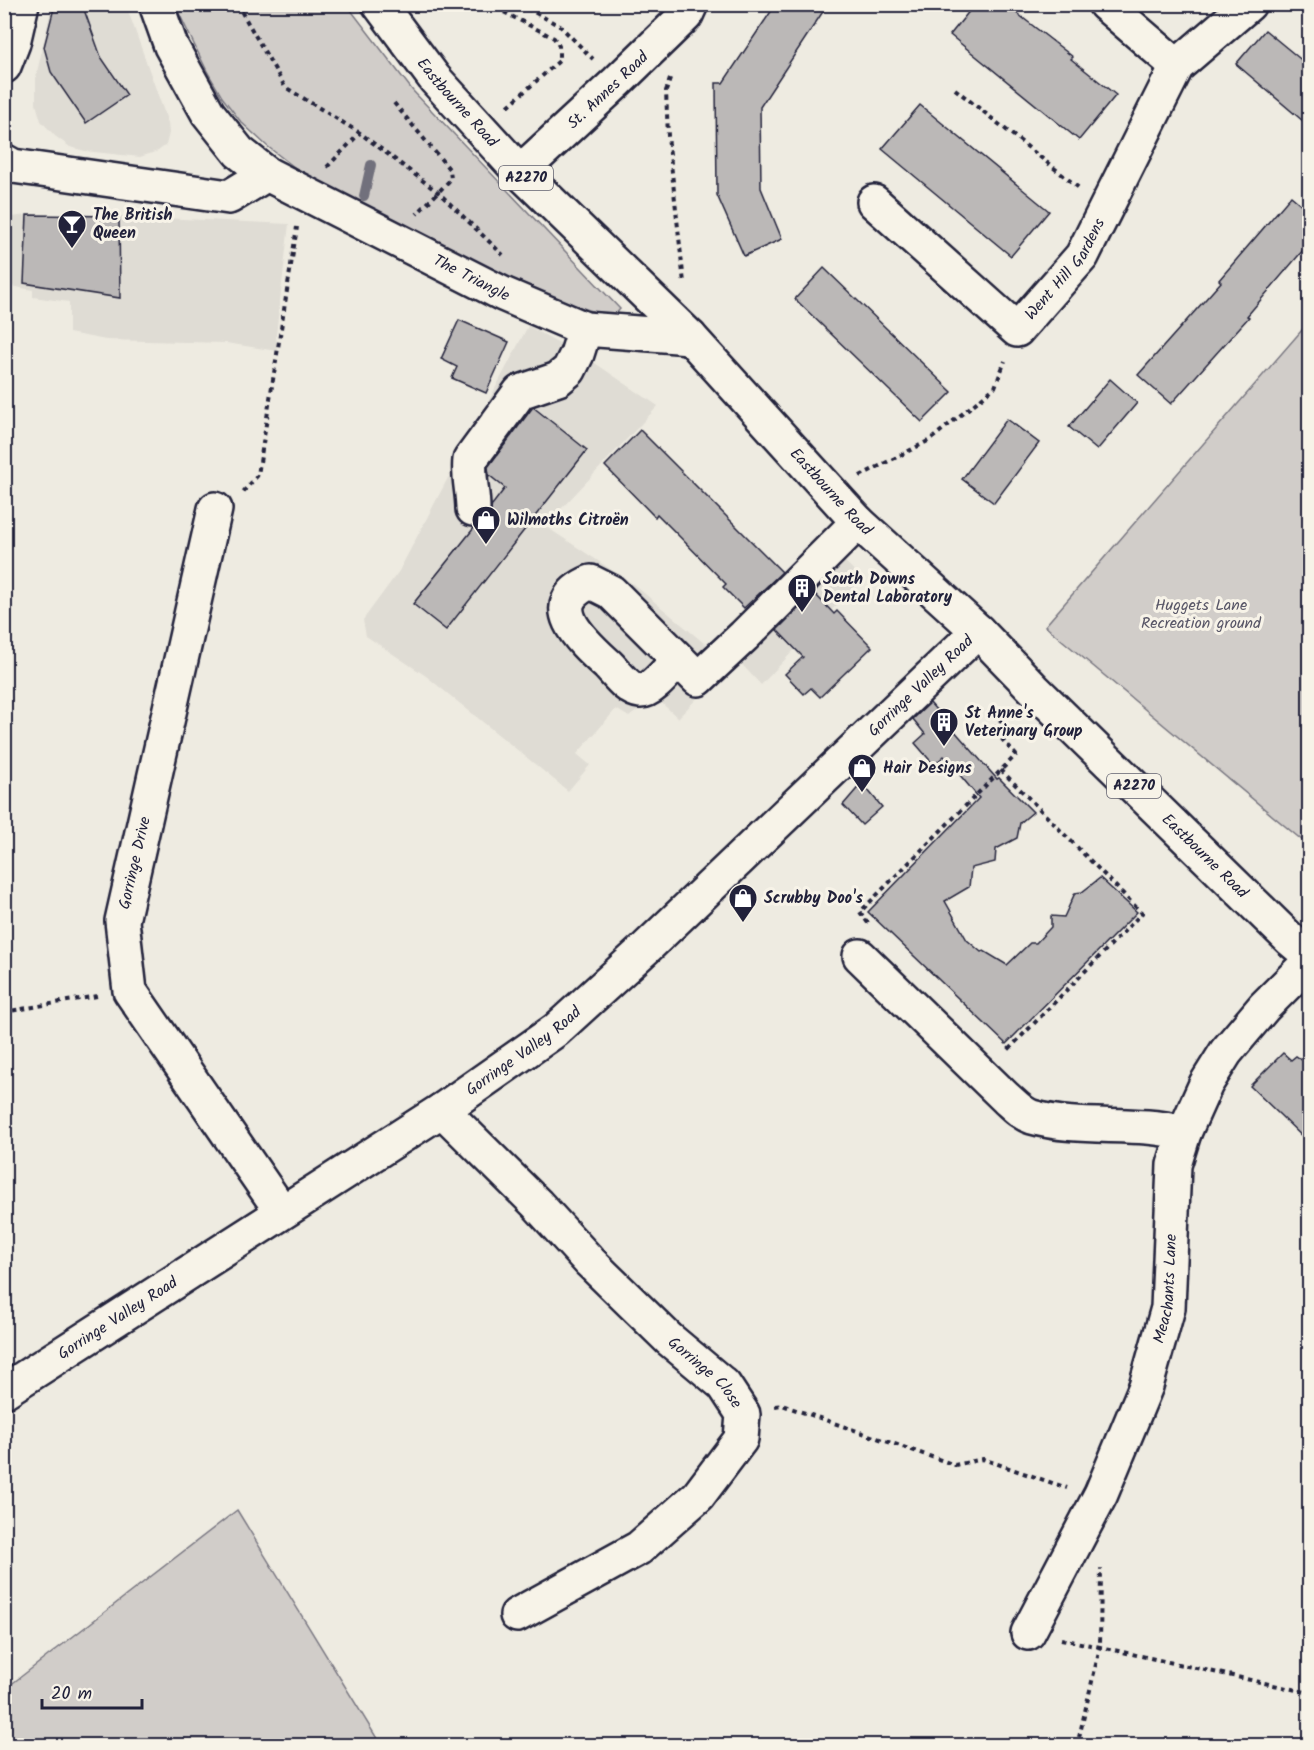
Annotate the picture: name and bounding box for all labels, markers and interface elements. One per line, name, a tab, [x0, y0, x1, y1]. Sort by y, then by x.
street label: St. Annes Road	[561, 45, 655, 135]
street label: Eastbourne Road	[411, 52, 505, 154]
road number: A2270	[499, 166, 553, 190]
place label: The British Queen	[93, 203, 172, 246]
bar icon: The British Queen	[56, 208, 88, 250]
street label: Went Hill Gardens	[1019, 214, 1112, 326]
street label: The Triangle	[429, 248, 514, 308]
street label: Eastbourne Road	[784, 442, 879, 543]
shop icon: Wilmoths Citroën	[470, 504, 502, 546]
place label: Wilmoths Citroën	[507, 508, 629, 533]
place label: South Downs Dental Laboratory	[823, 567, 953, 610]
building icon: South Downs Dental Laboratory	[786, 572, 818, 614]
park label: Huggets Lane Recreation ground	[1141, 593, 1262, 636]
street label: Gorringe Valley Road	[862, 628, 980, 743]
place label: St Anne's Veterinary Group	[965, 701, 1083, 744]
building icon: St Anne's Veterinary Group	[928, 706, 960, 748]
shop icon: Hair Designs	[846, 752, 878, 794]
place label: Hair Designs	[883, 756, 972, 781]
road number: A2270	[1107, 774, 1161, 798]
street label: Eastbourne Road	[1156, 808, 1255, 905]
street label: Gorringe Drive	[112, 814, 158, 912]
shop icon: Scrubby Doo's	[727, 882, 759, 924]
place label: Scrubby Doo's	[764, 886, 864, 911]
street label: Gorringe Valley Road	[461, 1000, 588, 1102]
street label: Meachants Lane	[1146, 1233, 1184, 1346]
street label: Gorringe Valley Road	[53, 1270, 183, 1366]
street label: Gorringe Close	[662, 1330, 749, 1413]
scale bar	[42, 1672, 142, 1710]
text: 20 m	[51, 1680, 92, 1709]

